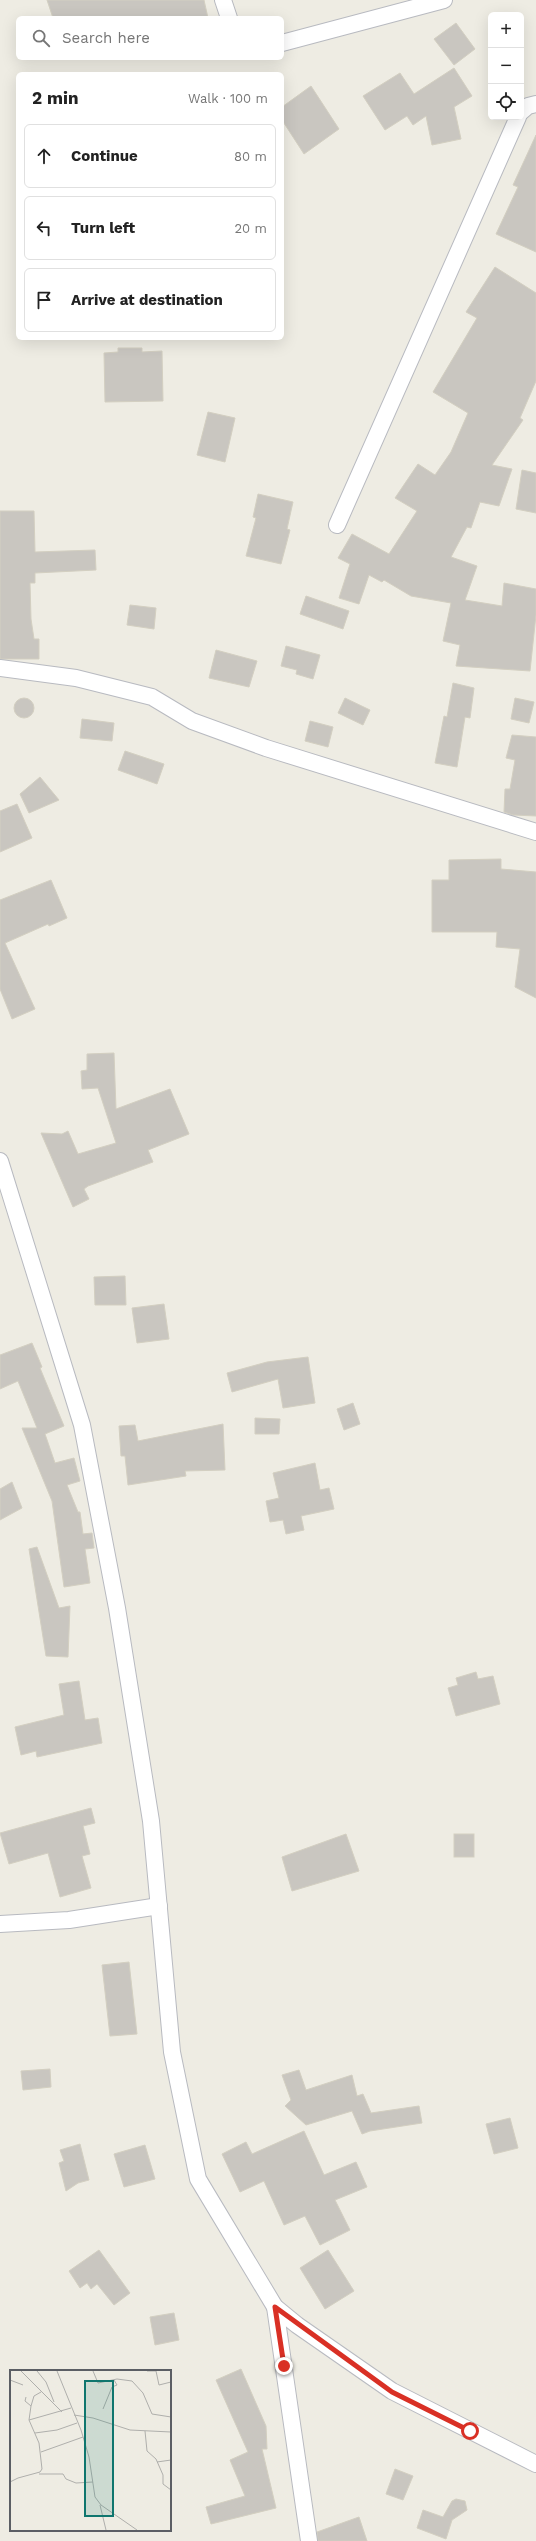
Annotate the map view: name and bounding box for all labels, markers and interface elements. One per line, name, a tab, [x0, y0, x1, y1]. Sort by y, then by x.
map controls	[488, 12, 524, 120]
button: +	[488, 12, 524, 48]
search box	[16, 16, 284, 60]
icon: search	[30, 27, 52, 49]
text: Search here	[62, 29, 150, 47]
button: −	[488, 48, 524, 84]
button: locate	[488, 84, 524, 120]
text: 2 min	[32, 88, 78, 108]
text: Walk · 100 m	[188, 91, 268, 106]
icon: ahead	[33, 145, 55, 167]
text: Continue	[71, 147, 138, 165]
text: 80 m	[234, 149, 267, 164]
icon: left	[33, 217, 55, 239]
text: Turn left	[71, 219, 135, 237]
text: 20 m	[235, 221, 267, 236]
icon: arrive	[33, 289, 55, 311]
text: Arrive at destination	[71, 291, 223, 309]
route end	[275, 2357, 293, 2375]
inset map	[10, 2370, 171, 2531]
route start	[461, 2422, 479, 2440]

